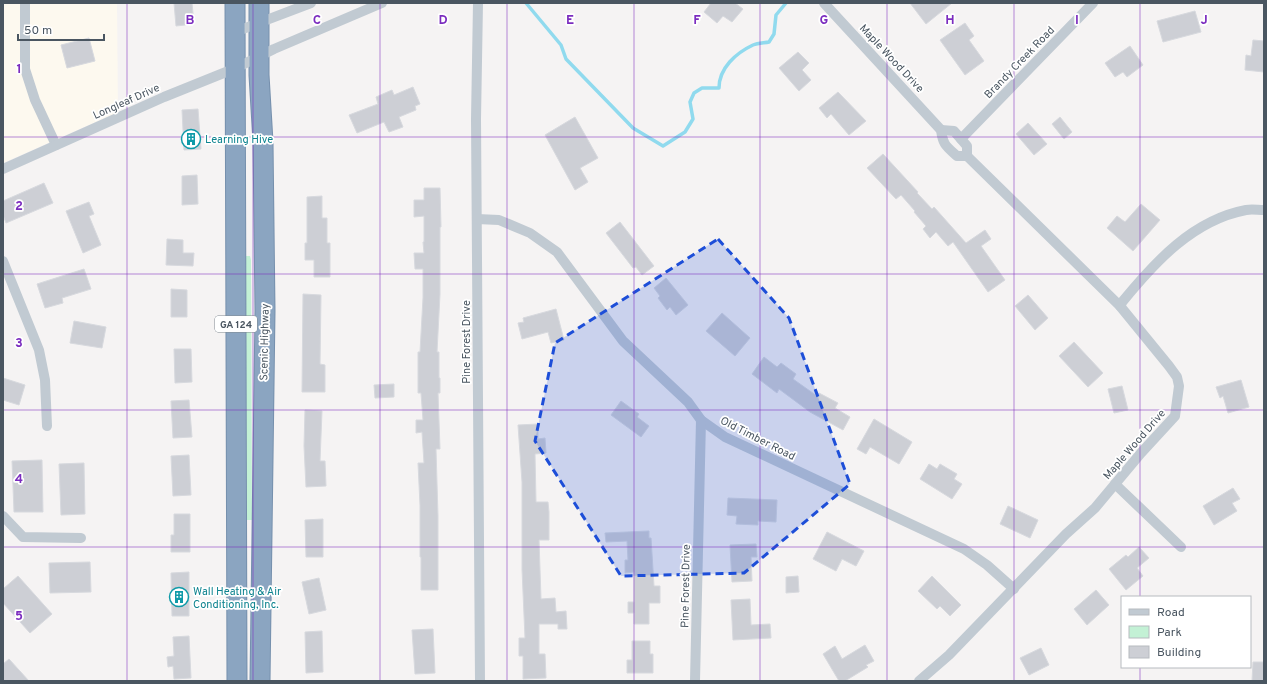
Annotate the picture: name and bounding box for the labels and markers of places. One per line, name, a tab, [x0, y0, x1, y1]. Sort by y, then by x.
building icon: Learning Hive	[180, 128, 202, 150]
place label: Learning Hive	[205, 133, 273, 147]
place label: Wall Heating & Air Conditioning, Inc.	[193, 585, 282, 612]
building icon: Wall Heating & Air Conditioning, Inc.	[168, 586, 190, 608]

